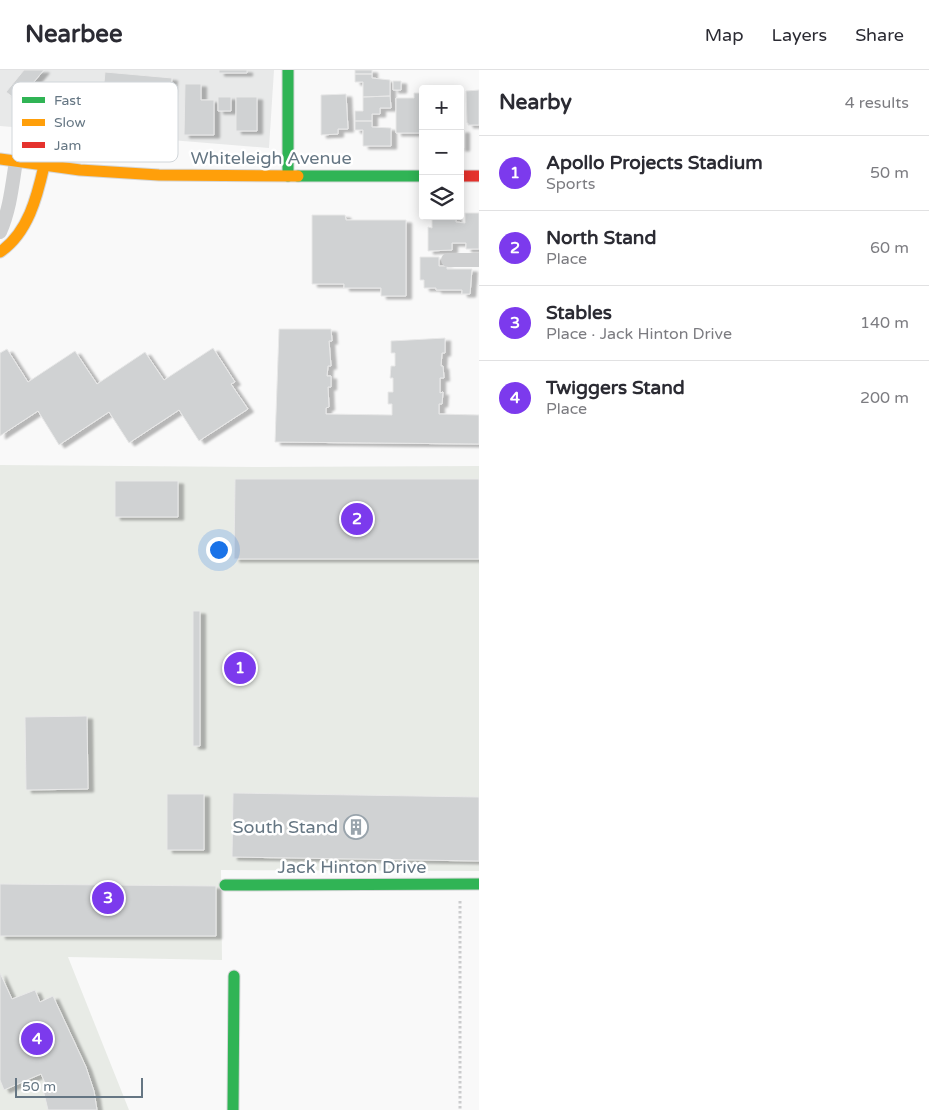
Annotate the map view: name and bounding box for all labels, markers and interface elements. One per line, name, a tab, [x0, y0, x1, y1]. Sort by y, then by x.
text: Nearbee	[25, 20, 123, 49]
text: Map	[705, 24, 744, 46]
text: Layers	[772, 24, 827, 46]
text: Share	[855, 24, 904, 46]
legend	[12, 82, 178, 162]
map controls	[419, 85, 464, 220]
button: +	[419, 85, 464, 130]
text: Nearby	[499, 90, 572, 115]
text: Fast	[54, 92, 82, 109]
text: 4 results	[845, 93, 909, 113]
text: Slow	[54, 114, 86, 131]
button: −	[419, 130, 464, 175]
text: Jam	[54, 137, 81, 154]
street label: Whiteleigh Avenue	[190, 147, 352, 169]
text: Apollo Projects Stadium	[546, 152, 763, 174]
text: 1	[510, 163, 520, 183]
text: 50 m	[870, 163, 909, 183]
text: Sports	[546, 174, 595, 194]
button: layers	[419, 175, 464, 220]
text: North Stand	[546, 227, 656, 249]
text: 2	[510, 238, 520, 258]
text: 60 m	[870, 238, 909, 258]
text: Place	[546, 249, 587, 269]
text: Stables	[546, 302, 612, 324]
text: 3	[510, 313, 520, 333]
text: 140 m	[860, 313, 909, 333]
text: Place · Jack Hinton Drive	[546, 324, 732, 344]
text: Twiggers Stand	[546, 377, 685, 399]
text: 4	[510, 388, 520, 408]
text: 200 m	[860, 388, 909, 408]
text: Place	[546, 399, 587, 419]
pin: 2	[341, 500, 373, 538]
your location	[206, 537, 232, 563]
pin: 1	[224, 649, 256, 687]
building icon: South Stand	[343, 814, 369, 840]
place label: South Stand	[232, 816, 338, 838]
street label: Jack Hinton Drive	[278, 856, 426, 878]
pin: 3	[92, 879, 124, 917]
pin: 4	[21, 1020, 53, 1058]
scale bar	[15, 1075, 142, 1098]
text: 50 m	[22, 1078, 56, 1095]

